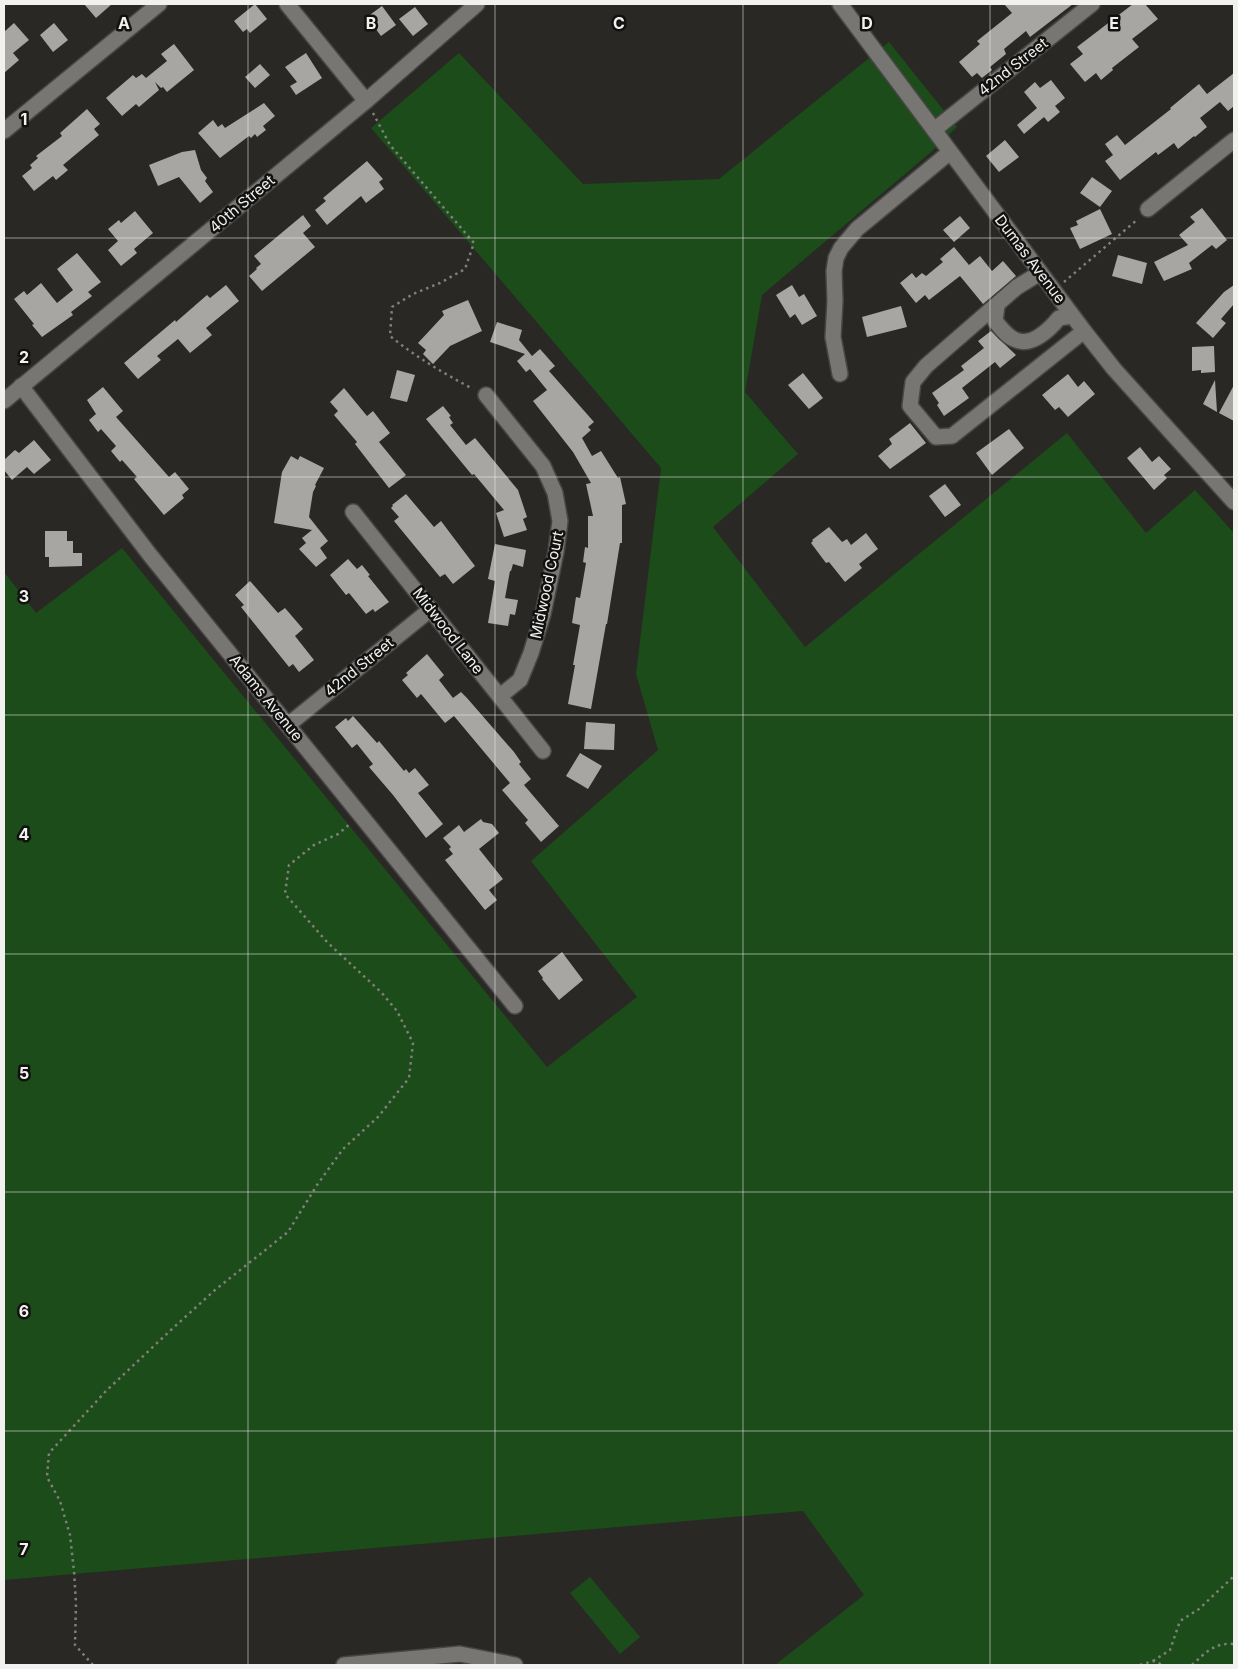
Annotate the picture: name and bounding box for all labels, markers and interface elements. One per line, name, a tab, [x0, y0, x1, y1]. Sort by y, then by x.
text: A	[118, 13, 130, 33]
text: B	[366, 13, 376, 33]
text: C	[613, 13, 625, 33]
text: D	[861, 13, 873, 33]
text: E	[1109, 13, 1119, 33]
street label: 42nd Street	[974, 33, 1051, 100]
text: 1	[21, 109, 27, 129]
street label: 40th Street	[205, 171, 278, 237]
street label: Dumas Avenue	[991, 211, 1070, 307]
text: 2	[19, 347, 29, 367]
street label: Midwood Court	[526, 529, 567, 640]
street label: Midwood Lane	[409, 584, 488, 678]
text: 3	[19, 586, 29, 606]
street label: 42nd Street	[320, 633, 397, 700]
street label: Adams Avenue	[226, 651, 307, 745]
text: 4	[19, 824, 30, 844]
text: 5	[19, 1063, 29, 1083]
text: 6	[19, 1301, 29, 1321]
text: 7	[19, 1539, 29, 1559]

